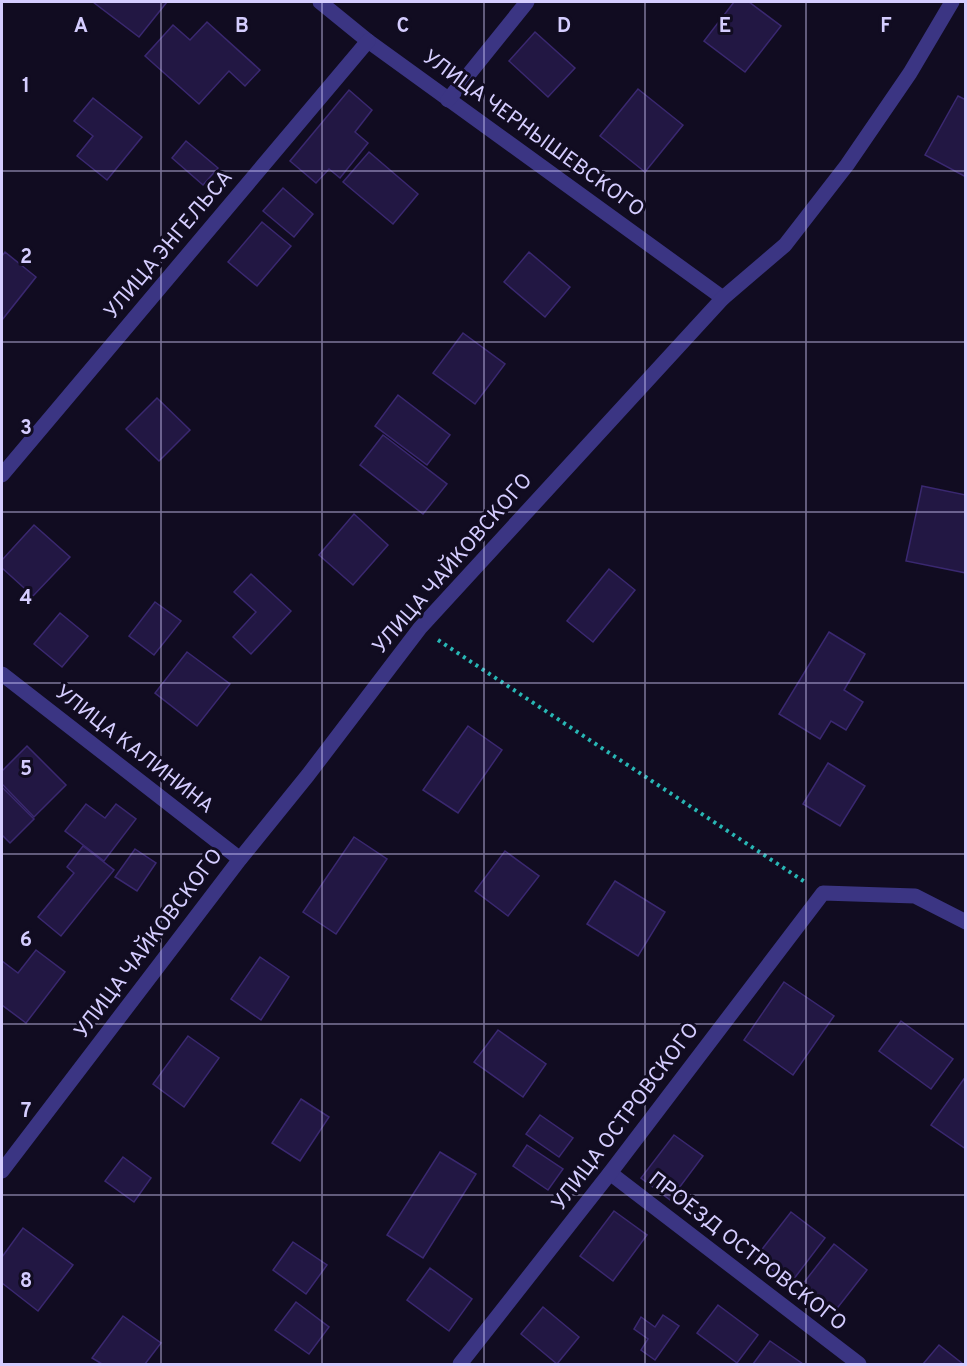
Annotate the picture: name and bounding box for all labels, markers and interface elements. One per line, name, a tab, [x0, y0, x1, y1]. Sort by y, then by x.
text: A	[74, 14, 88, 40]
text: B	[235, 14, 249, 40]
text: C	[397, 14, 409, 40]
text: D	[557, 14, 571, 40]
text: E	[719, 14, 731, 40]
text: F	[880, 14, 892, 40]
street label: УЛИЦА ЧЕРНЫШЕВСКОГО	[417, 44, 649, 224]
text: 1	[22, 74, 30, 100]
street label: УЛИЦА ЭНГЕЛЬСА	[99, 165, 239, 325]
text: 2	[20, 245, 32, 271]
text: 3	[20, 416, 32, 442]
street label: УЛИЦА ЧАЙКОВСКОГО	[366, 467, 539, 660]
text: 4	[20, 586, 32, 612]
street label: УЛИЦА КАЛИНИНА	[49, 680, 219, 820]
text: 5	[20, 757, 32, 783]
street label: УЛИЦА ЧАЙКОВСКОГО	[68, 843, 229, 1044]
text: 6	[20, 928, 32, 954]
street label: УЛИЦА ОСТРОВСКОГО	[546, 1017, 706, 1217]
text: 7	[21, 1099, 31, 1125]
street label: ПРОЕЗД ОСТРОВСКОГО	[643, 1166, 851, 1338]
text: 8	[20, 1269, 32, 1295]

